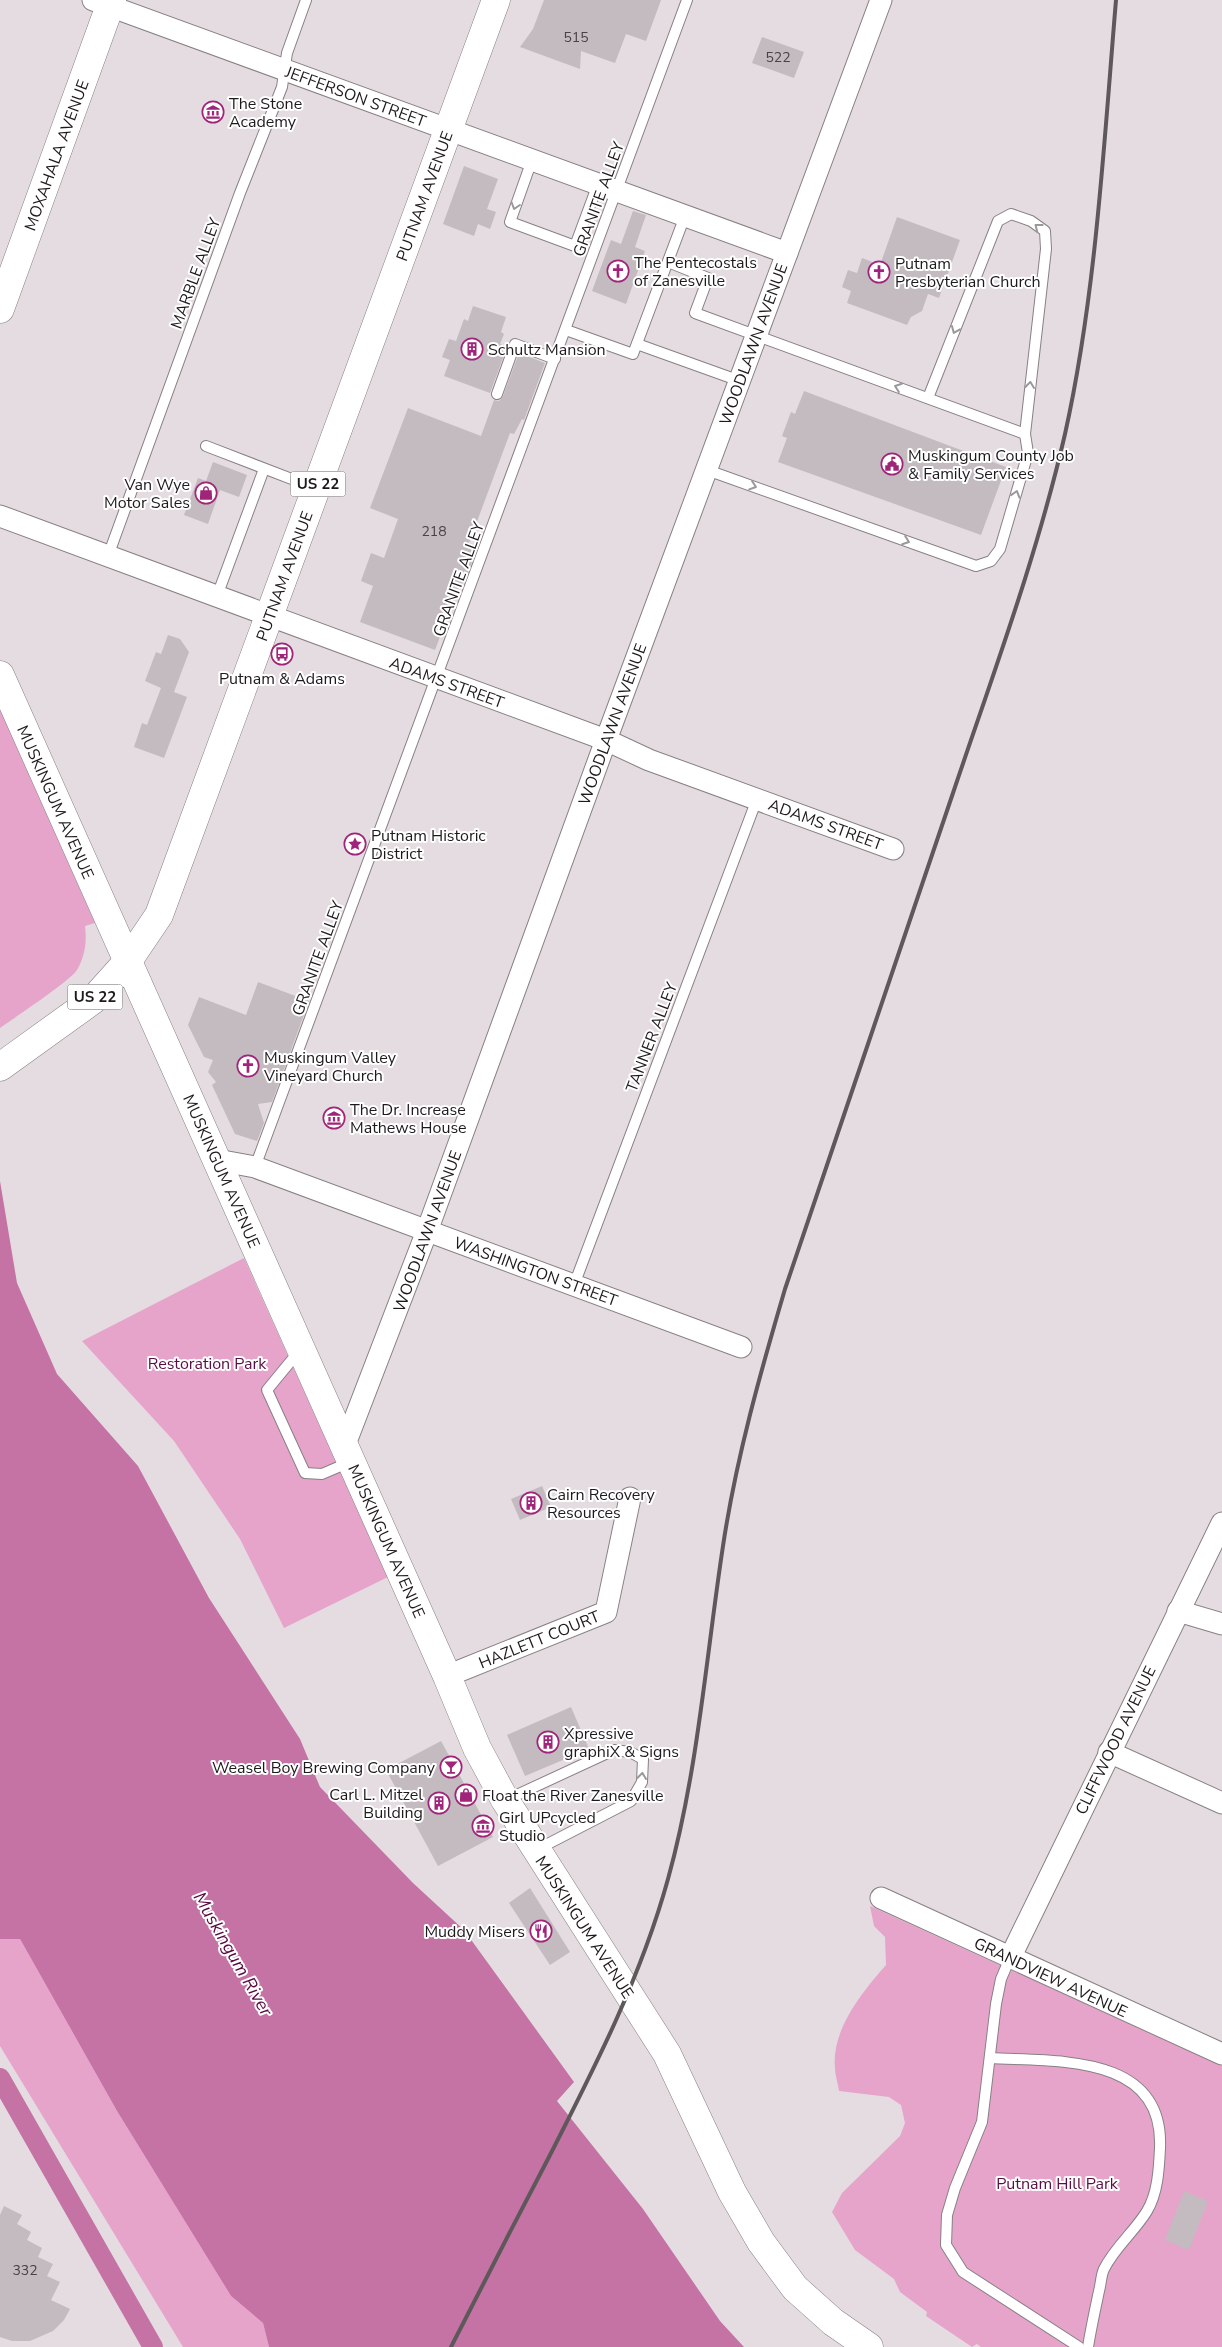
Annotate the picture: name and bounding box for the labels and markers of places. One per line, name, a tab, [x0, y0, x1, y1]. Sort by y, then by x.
place label: The Stone Academy	[229, 93, 302, 133]
museum icon: The Stone Academy	[201, 100, 225, 124]
place label: The Pentecostals of Zanesville	[634, 252, 757, 292]
place label: Putnam Presbyterian Church	[895, 253, 1041, 293]
church icon: The Pentecostals of Zanesville	[606, 259, 630, 283]
church icon: Putnam Presbyterian Church	[867, 260, 891, 284]
building icon: Schultz Mansion	[460, 337, 484, 361]
place label: Schultz Mansion	[488, 339, 606, 361]
place label: Muskingum County Job & Family Services	[908, 445, 1074, 485]
public building icon: Muskingum County Job & Family Services	[880, 452, 904, 476]
place label: Van Wye Motor Sales	[104, 474, 190, 514]
shop icon: Van Wye Motor Sales	[194, 481, 218, 505]
bus stop icon: Putnam & Adams	[270, 642, 294, 666]
place label: Putnam & Adams	[219, 668, 345, 690]
place label: Putnam Historic District	[371, 825, 486, 865]
place icon: Putnam Historic District	[343, 832, 367, 856]
place label: Muskingum Valley Vineyard Church	[263, 1047, 397, 1087]
church icon: Muskingum Valley Vineyard Church	[236, 1054, 260, 1078]
place label: The Dr. Increase Mathews House	[350, 1099, 467, 1139]
museum icon: The Dr. Increase Mathews House	[322, 1106, 346, 1130]
place label: Cairn Recovery Resources	[547, 1484, 656, 1524]
building icon: Cairn Recovery Resources	[519, 1491, 543, 1515]
place label: Xpressive graphiX & Signs	[564, 1723, 679, 1763]
building icon: Xpressive graphiX & Signs	[536, 1730, 560, 1754]
bar icon: Weasel Boy Brewing Company	[439, 1755, 463, 1779]
place label: Weasel Boy Brewing Company	[212, 1757, 436, 1779]
shop icon: Float the River Zanesville	[454, 1783, 478, 1807]
place label: Carl L. Mitzel Building	[329, 1784, 423, 1824]
place label: Float the River Zanesville	[482, 1785, 663, 1807]
building icon: Carl L. Mitzel Building	[427, 1791, 451, 1815]
place label: Girl UPcycled Studio	[499, 1807, 596, 1847]
museum icon: Girl UPcycled Studio	[471, 1814, 495, 1838]
restaurant icon: Muddy Misers	[529, 1919, 553, 1943]
place label: Muddy Misers	[424, 1921, 525, 1943]

